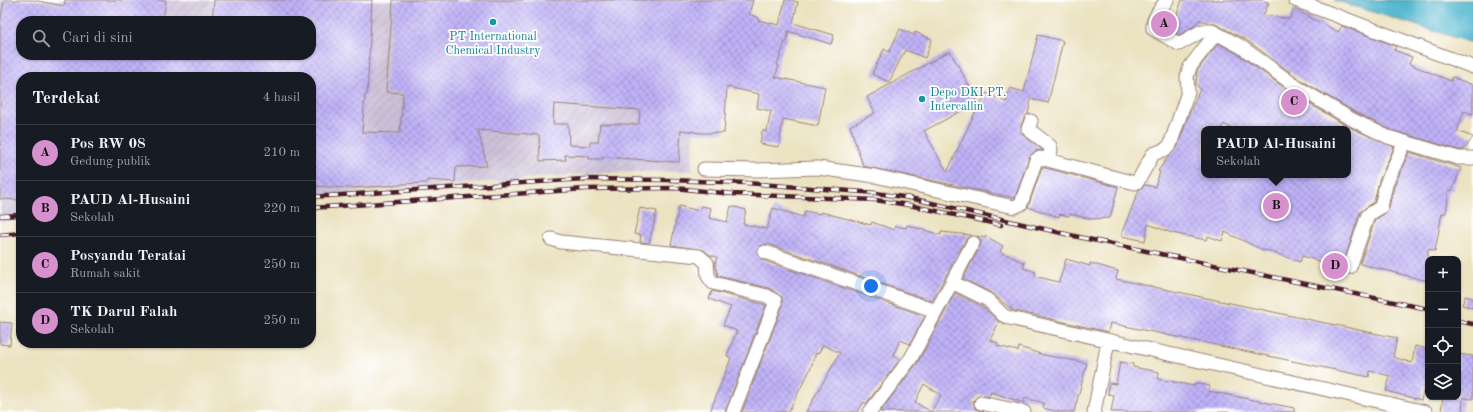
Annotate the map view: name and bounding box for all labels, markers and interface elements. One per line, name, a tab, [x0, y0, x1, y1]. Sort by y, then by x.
pin: A	[1151, 9, 1177, 39]
search box	[16, 16, 316, 60]
marker: PT International Chemical Industry	[488, 17, 498, 27]
icon: search	[30, 27, 52, 49]
text: Cari di sini	[62, 31, 133, 46]
place label: PT International Chemical Industry	[445, 31, 541, 57]
place label: Depo DKI PT. Intercallin	[930, 87, 1006, 113]
pin: C	[1281, 87, 1307, 117]
text: Terdekat	[32, 90, 100, 107]
text: 4 hasil	[263, 91, 300, 104]
marker: Depo DKI PT. Intercallin	[917, 94, 927, 104]
popup	[1201, 126, 1351, 178]
text: Pos RW 08	[70, 137, 146, 152]
text: PAUD Al-Husaini	[1216, 137, 1336, 152]
text: A	[40, 146, 50, 159]
text: 210 m	[263, 146, 300, 159]
text: Gedung publik	[70, 155, 151, 168]
text: Sekolah	[1216, 155, 1260, 168]
pin: B	[1263, 191, 1289, 221]
text: PAUD Al-Husaini	[70, 193, 190, 208]
text: B	[40, 202, 50, 215]
text: 220 m	[263, 202, 300, 215]
text: Sekolah	[70, 211, 114, 224]
text: Posyandu Teratai	[70, 249, 186, 264]
pin: D	[1322, 251, 1348, 281]
map controls	[1425, 256, 1461, 400]
button: +	[1425, 256, 1461, 292]
text: C	[41, 258, 49, 271]
text: 250 m	[263, 258, 300, 271]
text: Rumah sakit	[70, 267, 141, 280]
your location	[861, 276, 881, 296]
button: −	[1425, 292, 1461, 328]
text: TK Darul Falah	[70, 305, 177, 320]
text: D	[40, 314, 50, 327]
text: 250 m	[263, 314, 300, 327]
text: Sekolah	[70, 323, 114, 336]
button: locate	[1425, 328, 1461, 364]
button: layers	[1425, 364, 1461, 400]

